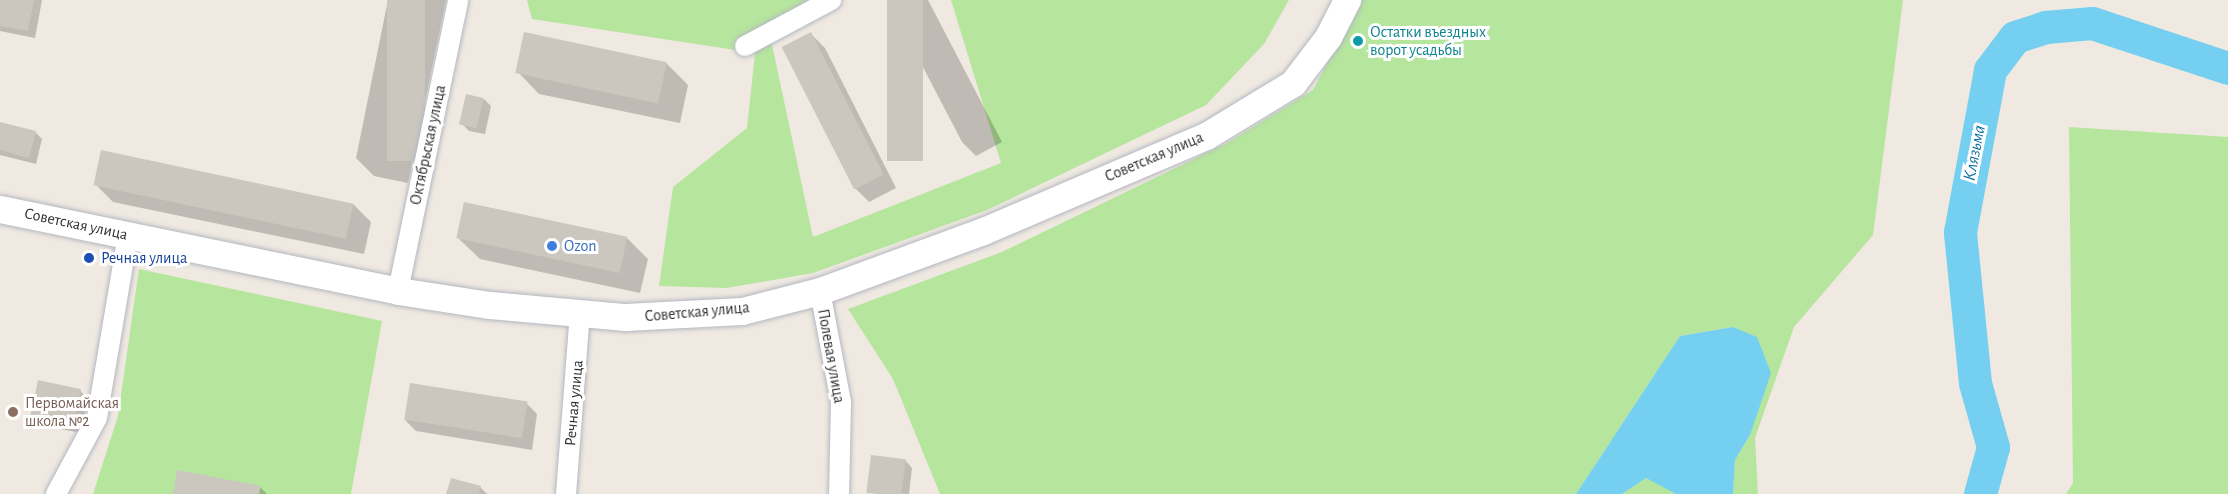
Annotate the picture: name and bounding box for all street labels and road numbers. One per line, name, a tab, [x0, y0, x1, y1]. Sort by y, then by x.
street label: Октябрьская улица	[406, 83, 450, 207]
street label: Советская улица	[1102, 128, 1206, 186]
street label: Советская улица	[22, 204, 130, 244]
street label: Советская улица	[644, 298, 750, 326]
street label: Полевая улица	[813, 307, 849, 405]
street label: Речная улица	[561, 359, 587, 447]

